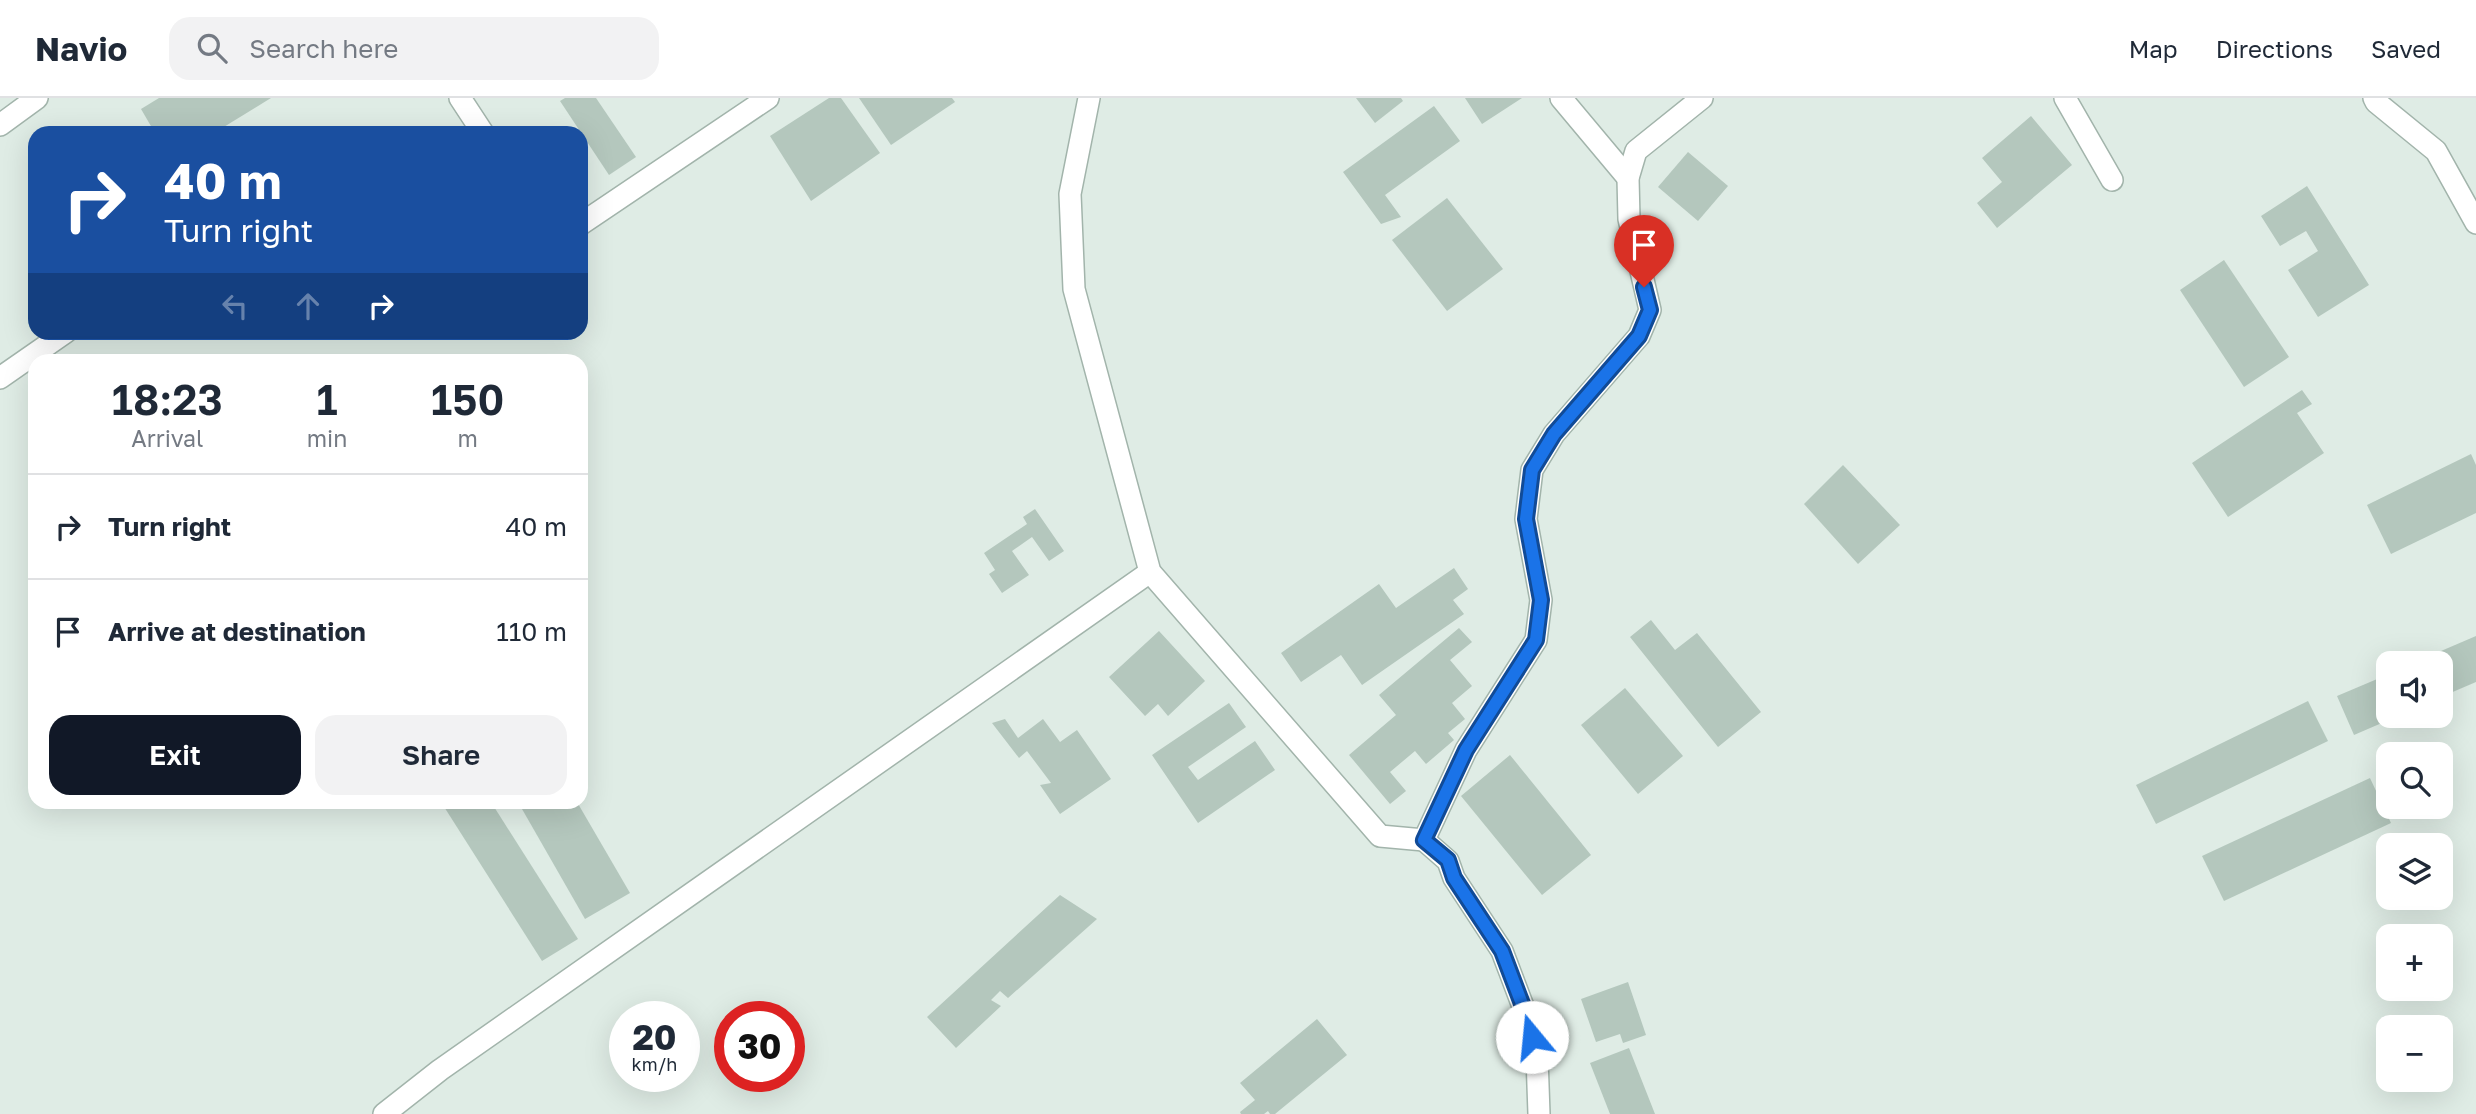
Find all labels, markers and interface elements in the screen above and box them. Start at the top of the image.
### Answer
search box [169,17,659,80]
text: Navio [35,29,127,68]
icon: search [193,29,231,67]
text: Search here [249,33,398,64]
text: Map [2129,34,2178,63]
text: Directions [2216,34,2333,63]
text: Saved [2371,34,2441,63]
text: 40 m [164,151,282,210]
icon: right [49,154,140,245]
text: Turn right [164,211,313,249]
pin [1614,215,1674,287]
icon: arrive [1625,226,1663,264]
icon: left [216,287,254,325]
icon: ahead [289,287,327,325]
icon: right [362,287,400,325]
text: 18:23 [112,374,223,424]
text: 1 [316,374,338,424]
text: 150 [431,374,504,424]
text: Arrival [131,424,203,452]
text: min [307,424,347,452]
text: m [457,424,478,452]
icon: right [49,508,87,546]
text: Turn right [108,511,231,542]
text: 40 m [506,511,567,542]
icon: arrive [49,613,87,651]
text: Arrive at destination [108,616,366,647]
text: 110 m [496,616,567,647]
map controls [2376,651,2453,1092]
button: sound [2376,651,2453,728]
button: Exit [49,715,301,795]
button: Share [315,715,567,795]
button: search [2376,742,2453,819]
button: layers [2376,833,2453,910]
button: + [2376,924,2453,1001]
position arrow [1495,1000,1569,1074]
speed limit sign: 30 [714,1001,805,1092]
button: − [2376,1015,2453,1092]
text: 20 [632,1016,677,1058]
text: km/h [632,1053,677,1075]

